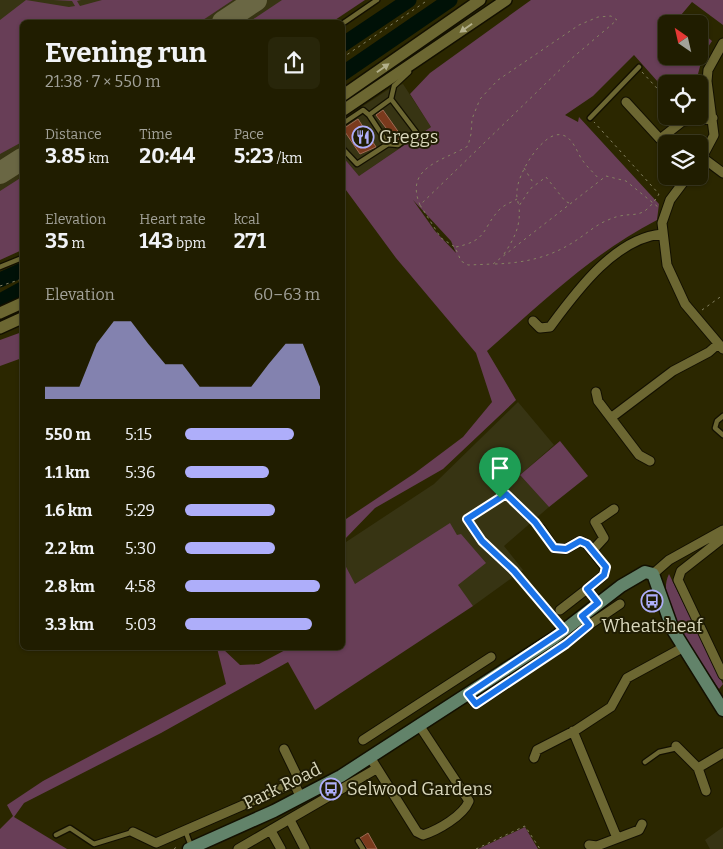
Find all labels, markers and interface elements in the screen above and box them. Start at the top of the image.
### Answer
north arrow [658,15,708,65]
map controls [658,15,708,185]
one-way arrow [459,23,473,33]
text: Evening run [45,36,206,69]
button: share [268,37,320,89]
one-way arrow [376,63,389,73]
text: 21:38 · 7 × 550 m [45,72,160,91]
button: locate [658,75,708,125]
restaurant icon: Greggs [351,125,375,149]
text: Distance [45,126,102,143]
text: Time [139,126,172,143]
text: Pace [234,126,264,143]
place label: Greggs [379,126,438,148]
button: layers [658,135,708,185]
text: 3.85 [45,143,85,169]
text: 20:44 [139,143,195,169]
text: 5:23 [234,143,274,169]
text: km [85,150,109,167]
text: /km [274,150,302,167]
text: Elevation [45,211,106,228]
text: Heart rate [139,211,206,228]
text: kcal [234,211,260,228]
text: 35 [45,228,69,254]
text: 143 [139,228,173,254]
text: 271 [234,228,266,254]
text: m [69,235,85,252]
text: bpm [173,235,206,252]
text: Elevation [45,285,115,304]
text: 60–63 m [254,285,320,304]
text: 550 m [45,425,91,444]
text: 5:15 [125,425,152,444]
pin [479,447,521,498]
icon: arrive [486,454,514,482]
text: 1.1 km [45,463,90,482]
text: 5:36 [125,463,155,482]
text: 1.6 km [45,501,92,520]
text: 5:29 [125,501,155,520]
text: 2.2 km [45,539,94,558]
text: 5:30 [125,539,156,558]
text: 2.8 km [45,577,95,596]
text: 4:58 [125,577,156,596]
bus stop icon: Wheatsheaf [640,589,664,613]
text: 3.3 km [45,615,94,634]
text: 5:03 [125,615,156,634]
place label: Wheatsheaf [601,615,704,637]
street label: Park Road [239,758,325,814]
bus stop icon: Selwood Gardens [319,777,343,801]
place label: Selwood Gardens [347,778,492,800]

